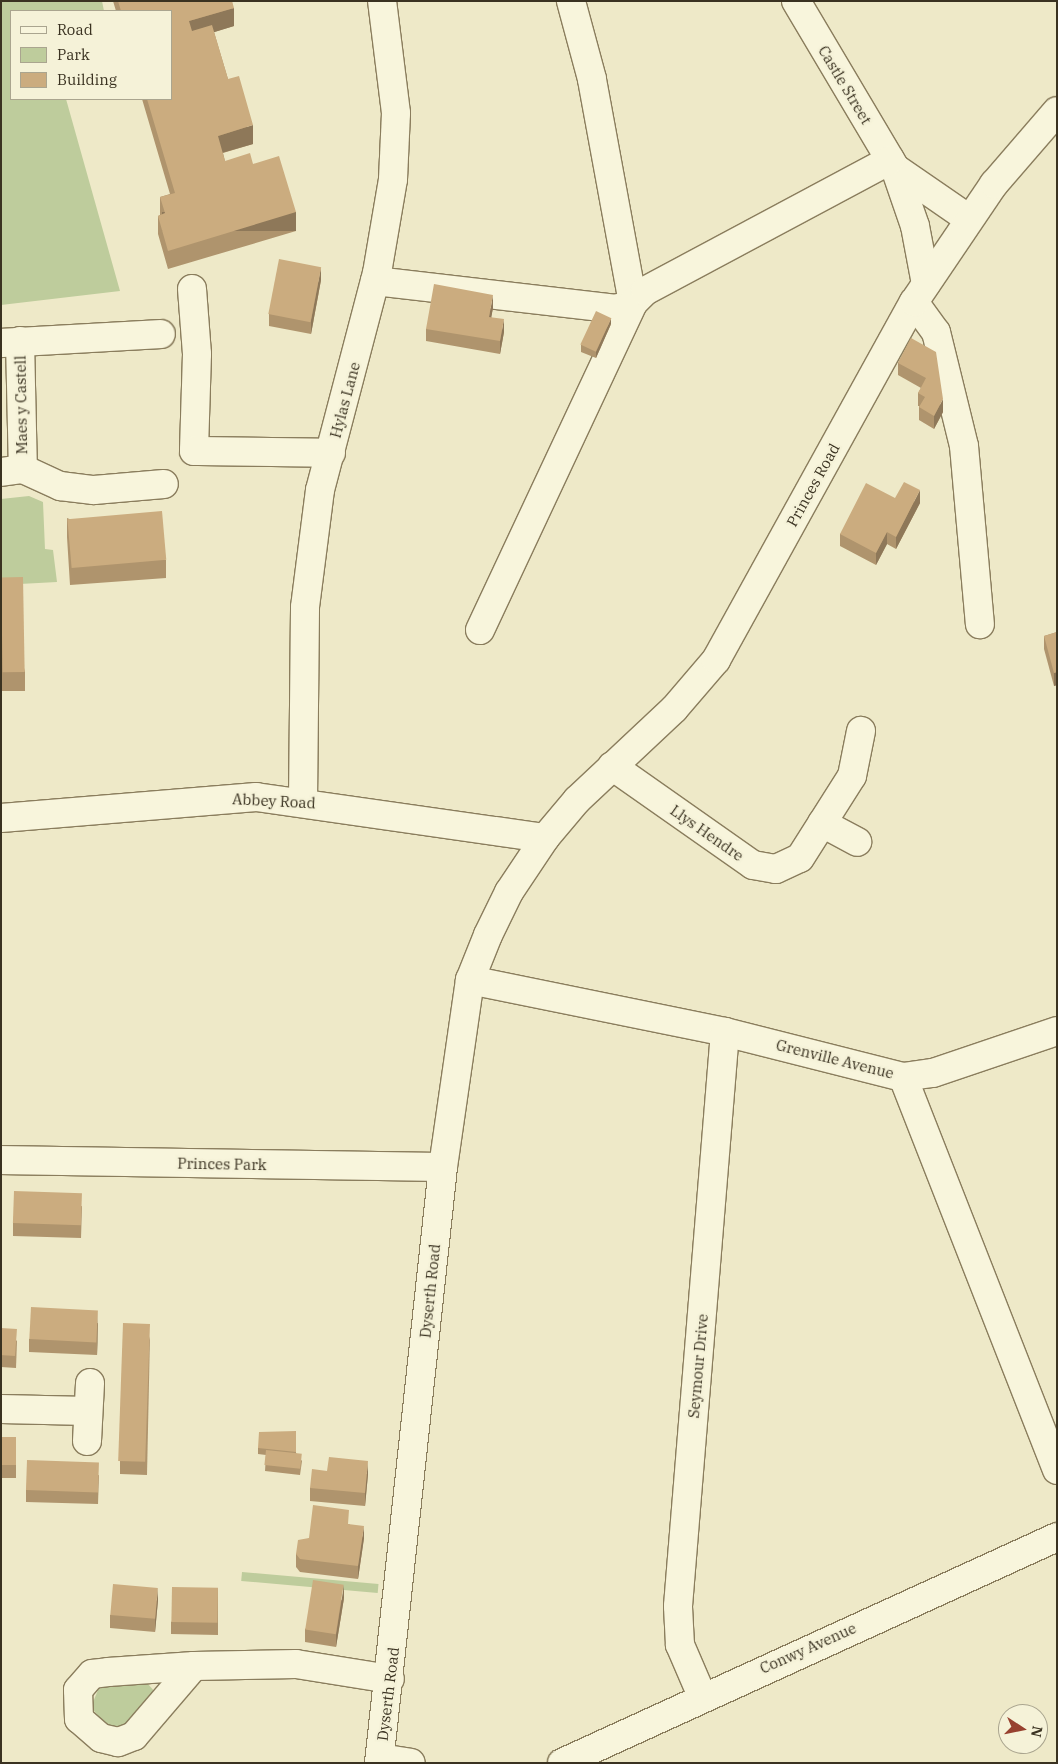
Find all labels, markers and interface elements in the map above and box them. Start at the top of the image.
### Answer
legend [10,10,172,100]
text: Road [57,20,93,39]
street label: Castle Street [815,42,875,128]
text: Park [57,45,90,64]
text: Building [57,70,117,89]
street label: Maes y Castell [11,355,31,455]
street label: Hylas Lane [326,360,364,440]
street label: Princes Road [783,440,843,530]
street label: Abbey Road [232,790,316,812]
street label: Llys Hendre [667,801,747,865]
street label: Grenville Avenue [774,1036,896,1082]
street label: Princes Park [177,1154,267,1174]
street label: Dyserth Road [416,1243,444,1339]
street label: Seymour Drive [684,1313,712,1419]
street label: Conwy Avenue [757,1619,859,1677]
street label: Dyserth Road [373,1646,403,1742]
north arrow [998,1704,1048,1754]
text: N [1027,1725,1047,1739]

